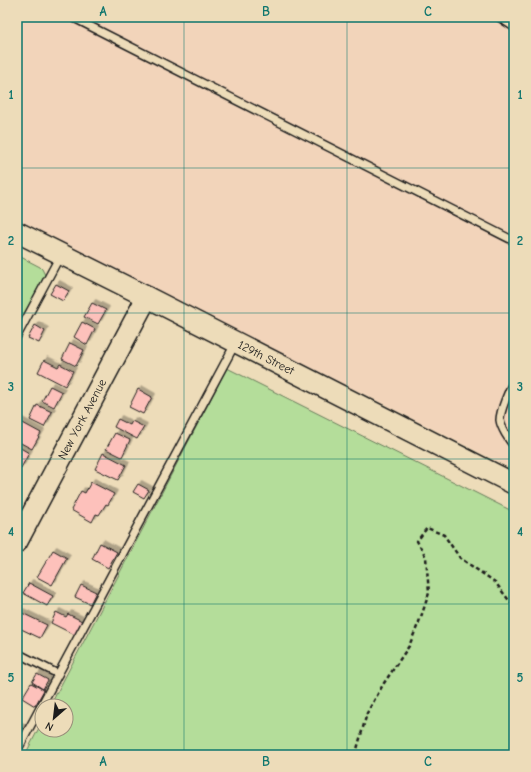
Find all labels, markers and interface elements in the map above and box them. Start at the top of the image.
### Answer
text: A [99,4,107,19]
text: B [262,4,270,19]
text: C [424,4,432,19]
text: 1 [8,87,14,102]
text: 1 [517,87,523,102]
text: 2 [8,233,14,248]
text: 2 [517,233,523,248]
street label: 129th Street [236,338,297,378]
street label: New York Avenue [55,377,109,462]
text: 3 [8,379,14,394]
text: 3 [517,379,523,394]
text: 4 [8,524,14,539]
text: 4 [517,524,523,539]
text: 5 [8,670,15,685]
text: 5 [517,670,524,685]
north arrow [34,698,74,738]
text: N [43,719,56,734]
text: A [99,754,107,769]
text: B [262,754,270,769]
text: C [424,754,432,769]

